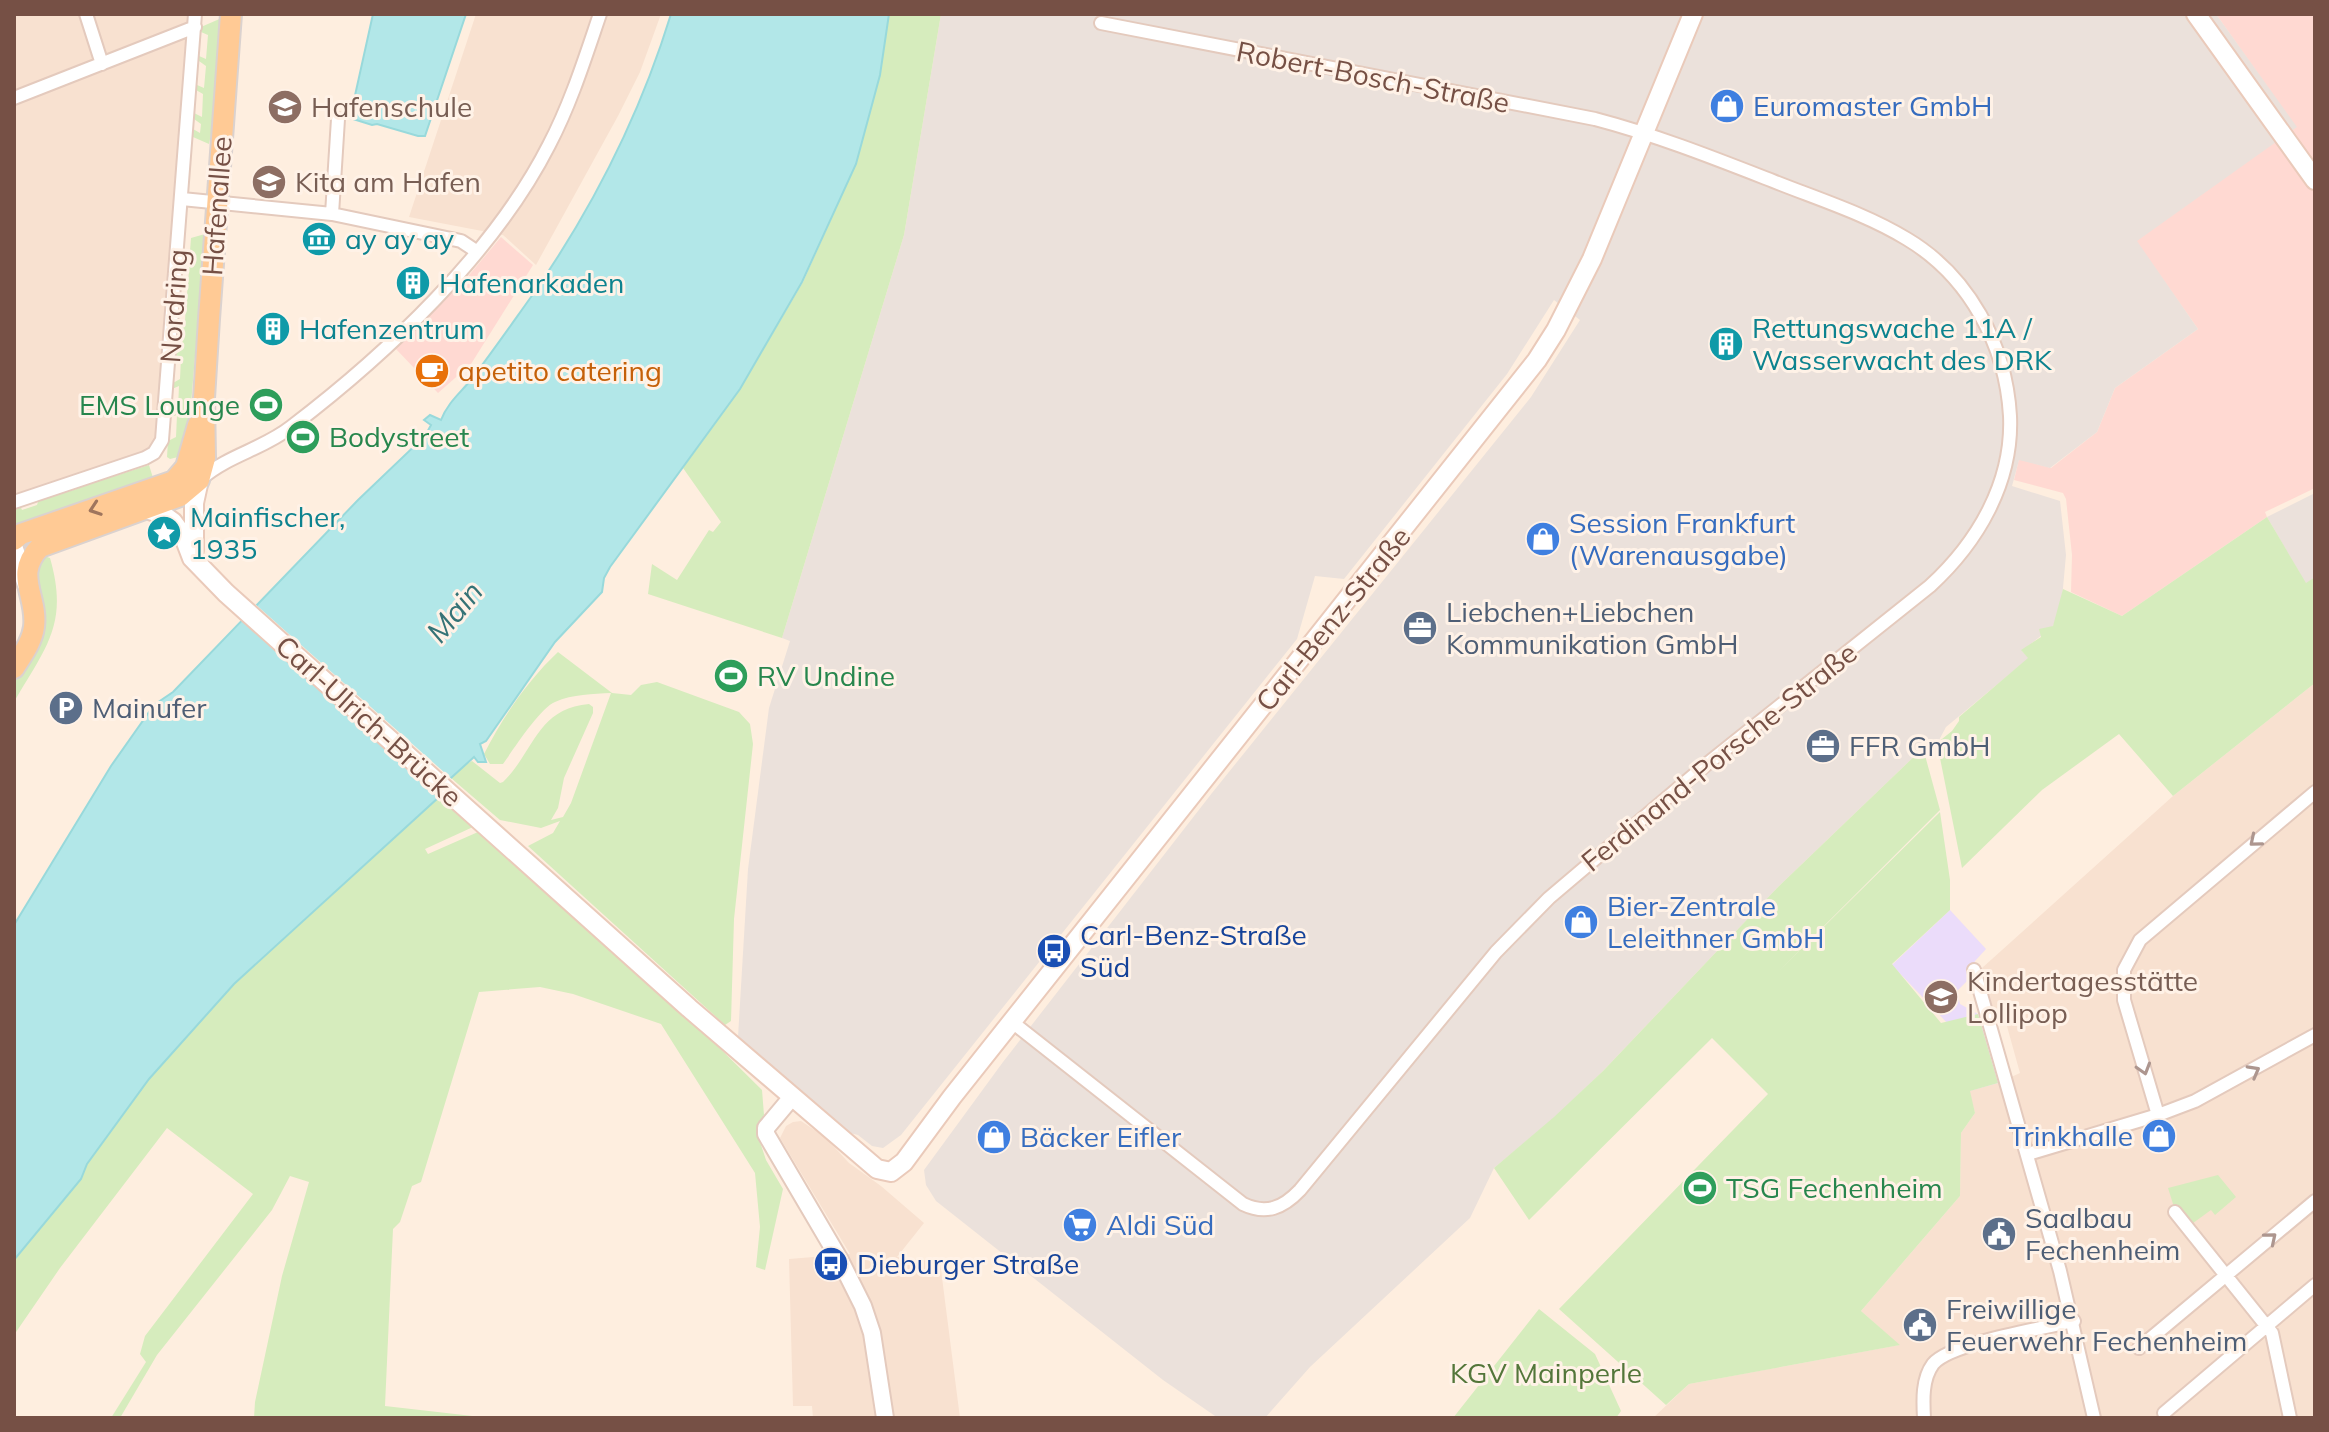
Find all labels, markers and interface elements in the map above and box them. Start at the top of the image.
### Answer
street label: Robert-Bosch-Straße [1234,33,1512,120]
shop icon: Euromaster GmbH [1708,87,1746,125]
school or university icon: Hafenschule [266,88,304,126]
place label: Euromaster GmbH [1753,88,1992,123]
place label: Hafenschule [311,89,472,124]
street label: Hafenallee [194,135,239,277]
school or university icon: Kita am Hafen [250,163,288,201]
place label: Kita am Hafen [295,164,481,199]
museum icon: ay ay ay [300,220,338,258]
place label: ay ay ay [345,221,454,256]
street label: Nordring [152,248,195,364]
building icon: Hafenarkaden [394,264,432,302]
place label: Hafenarkaden [439,265,624,300]
building icon: Hafenzentrum [254,310,292,348]
place label: Rettungswache 11A / Wasserwacht des DRK [1752,310,2053,377]
place label: Hafenzentrum [299,311,485,346]
building icon: Rettungswache 11A / Wasserwacht des DRK [1707,325,1745,363]
cafe icon: apetito catering [413,352,451,390]
place label: apetito catering [458,353,662,388]
sports icon: EMS Lounge [247,386,285,424]
place label: EMS Lounge [79,387,240,422]
sports icon: Bodystreet [284,418,322,456]
place label: Bodystreet [329,419,469,454]
place label: Mainfischer, 1935 [190,499,345,566]
one-way arrow [88,500,102,516]
place label: Session Frankfurt (Warenausgabe) [1569,505,1795,572]
place icon: Mainfischer, 1935 [145,514,183,552]
street label: Carl-Benz-Straße [1248,520,1418,718]
shop icon: Session Frankfurt (Warenausgabe) [1524,520,1562,558]
water label: Main [418,573,491,650]
place label: Liebchen+Liebchen Kommunikation GmbH [1446,594,1738,661]
office icon: Liebchen+Liebchen Kommunikation GmbH [1401,609,1439,647]
street label: Carl-Ulrich-Brücke [269,628,470,814]
street label: Ferdinand-Porsche-Straße [1574,635,1863,878]
sports icon: RV Undine [712,657,750,695]
place label: RV Undine [757,658,895,693]
parking icon: Mainufer [47,689,85,727]
place label: Mainufer [92,690,207,725]
office icon: FFR GmbH [1804,727,1842,765]
place label: FFR GmbH [1849,728,1990,763]
one-way arrow [2249,831,2264,846]
place label: Bier-Zentrale Leleithner GmbH [1607,888,1825,955]
shop icon: Bier-Zentrale Leleithner GmbH [1562,903,1600,941]
place label: Carl-Benz-Straße Süd [1080,917,1307,984]
bus stop icon: Carl-Benz-Straße Süd [1035,932,1073,970]
place label: Kindertagesstätte Lollipop [1967,963,2198,1030]
school or university icon: Kindertagesstätte Lollipop [1922,978,1960,1016]
one-way arrow [2135,1062,2151,1076]
one-way arrow [2245,1065,2259,1081]
shop icon: Trinkhalle [2140,1117,2178,1155]
shop icon: Bäcker Eifler [975,1118,1013,1156]
place label: Trinkhalle [2009,1118,2133,1153]
place label: Bäcker Eifler [1020,1119,1182,1154]
sports icon: TSG Fechenheim [1681,1169,1719,1207]
place label: TSG Fechenheim [1726,1170,1943,1205]
place label: Saalbau Fechenheim [2025,1200,2180,1267]
supermarket icon: Aldi Süd [1061,1206,1099,1244]
place label: Aldi Süd [1106,1207,1214,1242]
public building icon: Saalbau Fechenheim [1980,1215,2018,1253]
one-way arrow [2262,1233,2276,1248]
bus stop icon: Dieburger Straße [812,1245,850,1283]
place label: Dieburger Straße [857,1246,1079,1281]
place label: Freiwillige Feuerwehr Fechenheim [1946,1291,2247,1358]
public building icon: Freiwillige Feuerwehr Fechenheim [1901,1306,1939,1344]
park label: KGV Mainperle [1450,1355,1642,1390]

